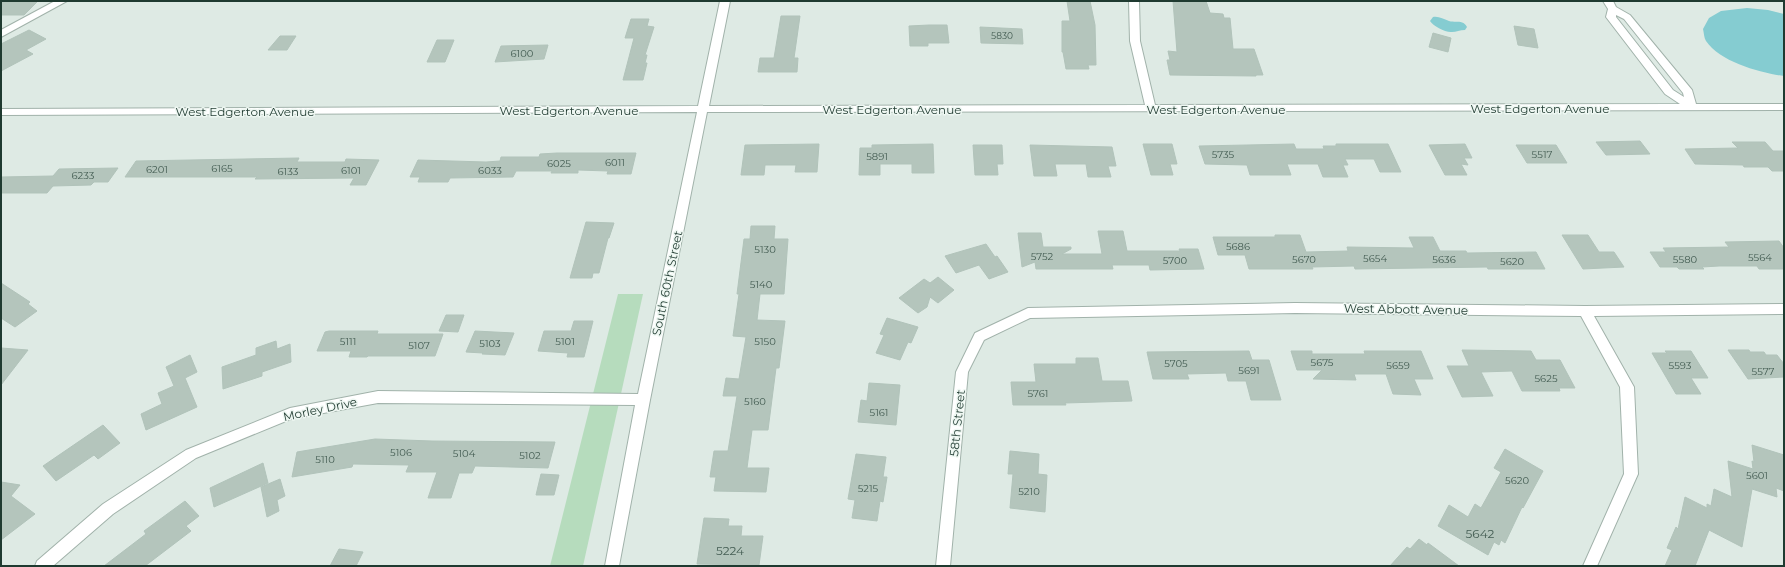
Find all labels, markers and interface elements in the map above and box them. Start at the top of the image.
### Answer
house number: 5830 [991,30,1013,41]
house number: 6100 [511,47,534,60]
street label: West Edgerton Avenue [1470,101,1610,116]
street label: West Edgerton Avenue [822,102,962,117]
street label: West Edgerton Avenue [1146,102,1286,117]
street label: West Edgerton Avenue [499,103,639,118]
street label: West Edgerton Avenue [175,104,315,119]
house number: 5735 [1212,148,1235,161]
house number: 5517 [1532,148,1552,161]
house number: 5891 [866,150,888,163]
house number: 6011 [605,156,625,169]
house number: 6025 [547,157,571,170]
house number: 6165 [211,162,233,175]
house number: 6201 [146,163,168,176]
house number: 6101 [341,164,361,177]
house number: 6033 [478,164,502,177]
house number: 6133 [278,165,299,178]
house number: 6233 [72,169,95,182]
street label: South 60th Street [649,229,685,337]
house number: 5686 [1226,240,1250,253]
house number: 5130 [754,243,776,256]
house number: 5752 [1031,250,1054,263]
house number: 5564 [1748,251,1772,264]
house number: 5654 [1363,252,1387,265]
house number: 5670 [1292,253,1316,266]
house number: 5636 [1432,253,1456,266]
house number: 5580 [1673,253,1698,266]
house number: 5700 [1163,254,1188,267]
house number: 5620 [1500,255,1524,268]
house number: 5140 [750,278,773,291]
street label: West Abbott Avenue [1344,300,1468,318]
house number: 5111 [340,335,356,348]
house number: 5101 [555,335,575,348]
house number: 5150 [754,335,776,348]
house number: 5103 [479,337,501,350]
house number: 5107 [408,339,430,352]
house number: 5675 [1310,356,1334,369]
house number: 5705 [1164,357,1188,370]
house number: 5659 [1386,359,1410,372]
house number: 5593 [1669,359,1692,372]
house number: 5691 [1238,364,1260,377]
house number: 5577 [1752,365,1775,378]
house number: 5625 [1534,372,1558,385]
house number: 5761 [1028,387,1048,400]
street label: 58th Street [946,389,968,457]
street label: Morley Drive [282,394,358,424]
house number: 5160 [744,395,766,408]
house number: 5161 [870,406,888,419]
house number: 5106 [390,446,412,459]
house number: 5104 [453,447,476,460]
house number: 5102 [519,449,541,462]
house number: 5110 [315,453,335,466]
house number: 5601 [1746,469,1768,482]
house number: 5620 [1505,474,1529,487]
house number: 5215 [858,482,879,495]
house number: 5210 [1018,485,1040,498]
house number: 5642 [1466,526,1495,541]
house number: 5224 [716,543,744,558]

